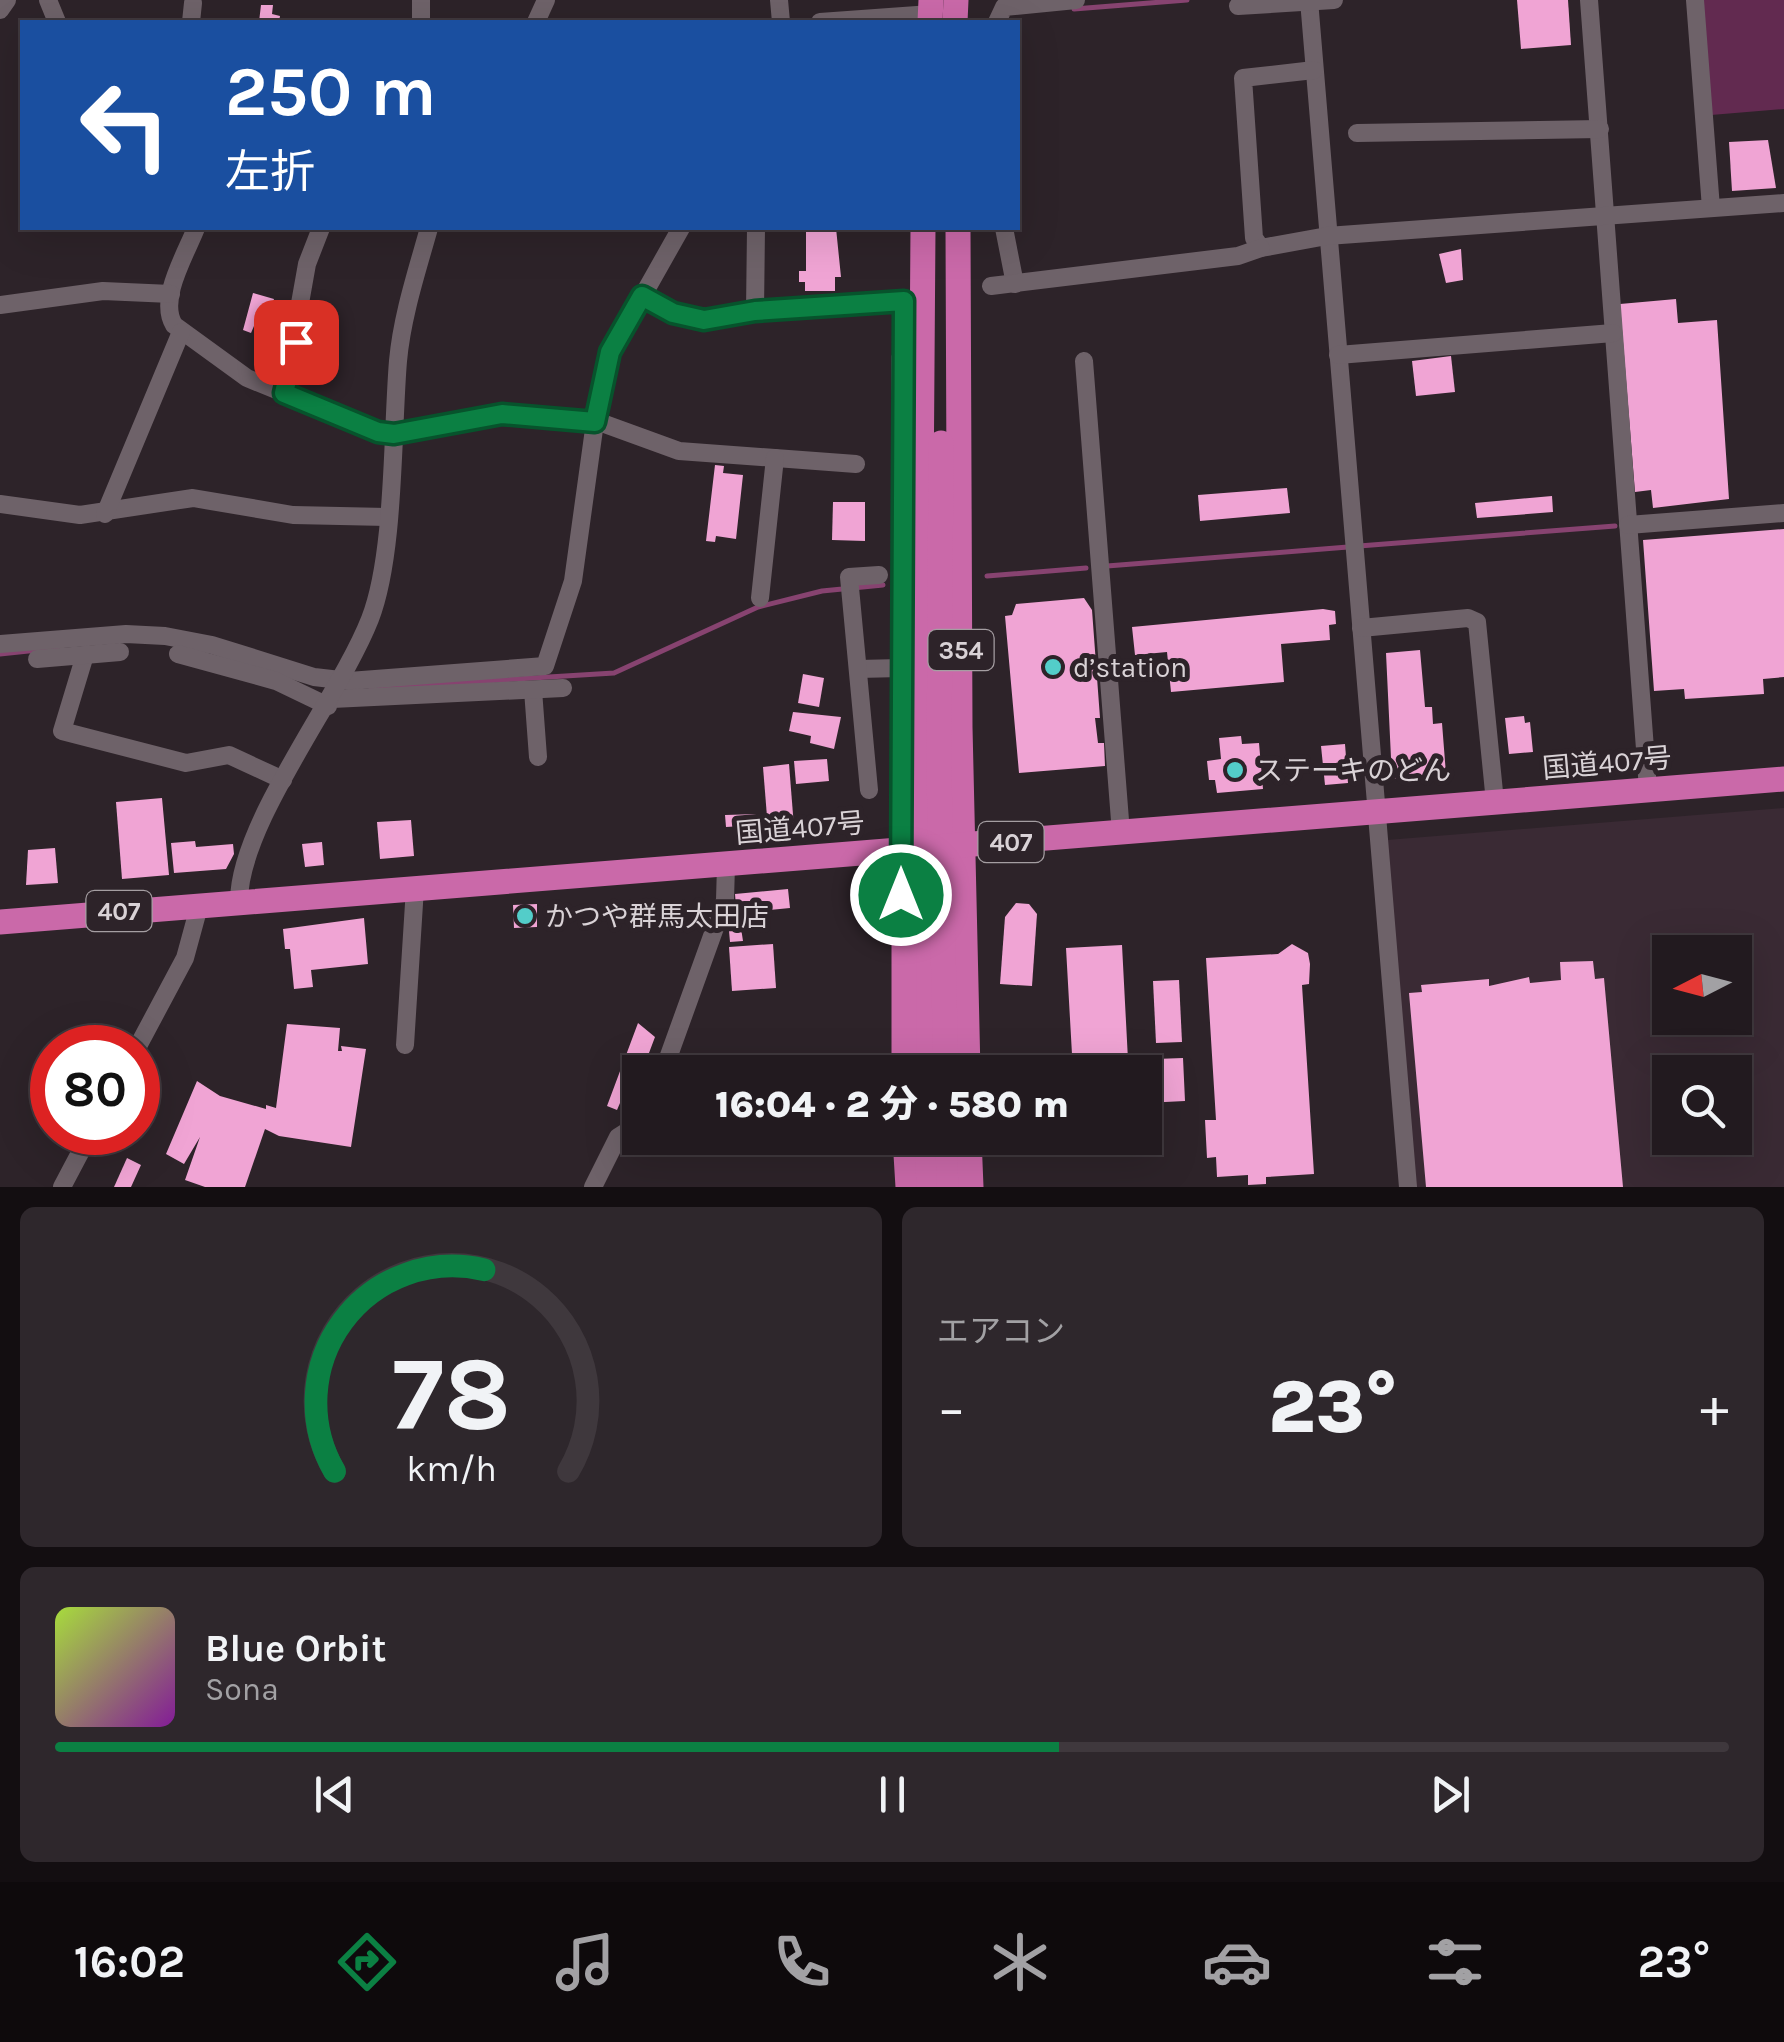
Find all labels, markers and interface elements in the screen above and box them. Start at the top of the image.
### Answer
text: 250 m [225,51,437,133]
icon: left [60,60,190,190]
text: 左折 [225,146,315,198]
pin [254,300,339,385]
icon: arrive [269,315,324,370]
road number: 354 [928,630,994,670]
place label: d’station [1073,651,1187,684]
marker: d’station [1042,656,1064,678]
street label: 国道407号 [1541,741,1673,785]
place label: ステーキのどん [1255,754,1451,787]
marker: ステーキのどん [1224,759,1246,781]
street label: 国道407号 [734,806,866,850]
road number: 407 [978,822,1044,862]
position arrow [849,843,953,947]
road number: 407 [86,891,152,931]
place label: かつや群馬太田店 [545,900,769,933]
marker: かつや群馬太田店 [514,905,536,927]
north arrow [1652,935,1752,1035]
map controls [1652,935,1752,1155]
speed limit sign: 80 [30,1025,160,1155]
button: search [1652,1055,1752,1155]
text: 16:04 · 2 分 · 580 m [715,1082,1069,1127]
text: エアコン [937,1313,1065,1350]
text: 78 [392,1334,510,1455]
text: 23° [1268,1363,1398,1451]
text: − [937,1376,966,1440]
text: + [1700,1376,1729,1440]
text: km/h [406,1448,496,1490]
text: Blue Orbit [205,1626,386,1671]
text: Sona [205,1671,279,1708]
icon: previous [307,1767,362,1822]
icon: pause [865,1767,920,1822]
icon: next [1423,1767,1478,1822]
icon: directions [332,1927,402,1997]
icon: music [550,1927,620,1997]
icon: phone [767,1927,837,1997]
icon: climate [985,1927,1055,1997]
icon: car [1202,1927,1272,1997]
icon: filters [1420,1927,1490,1997]
text: 16:02 [74,1936,185,1988]
text: 23° [1637,1936,1710,1988]

